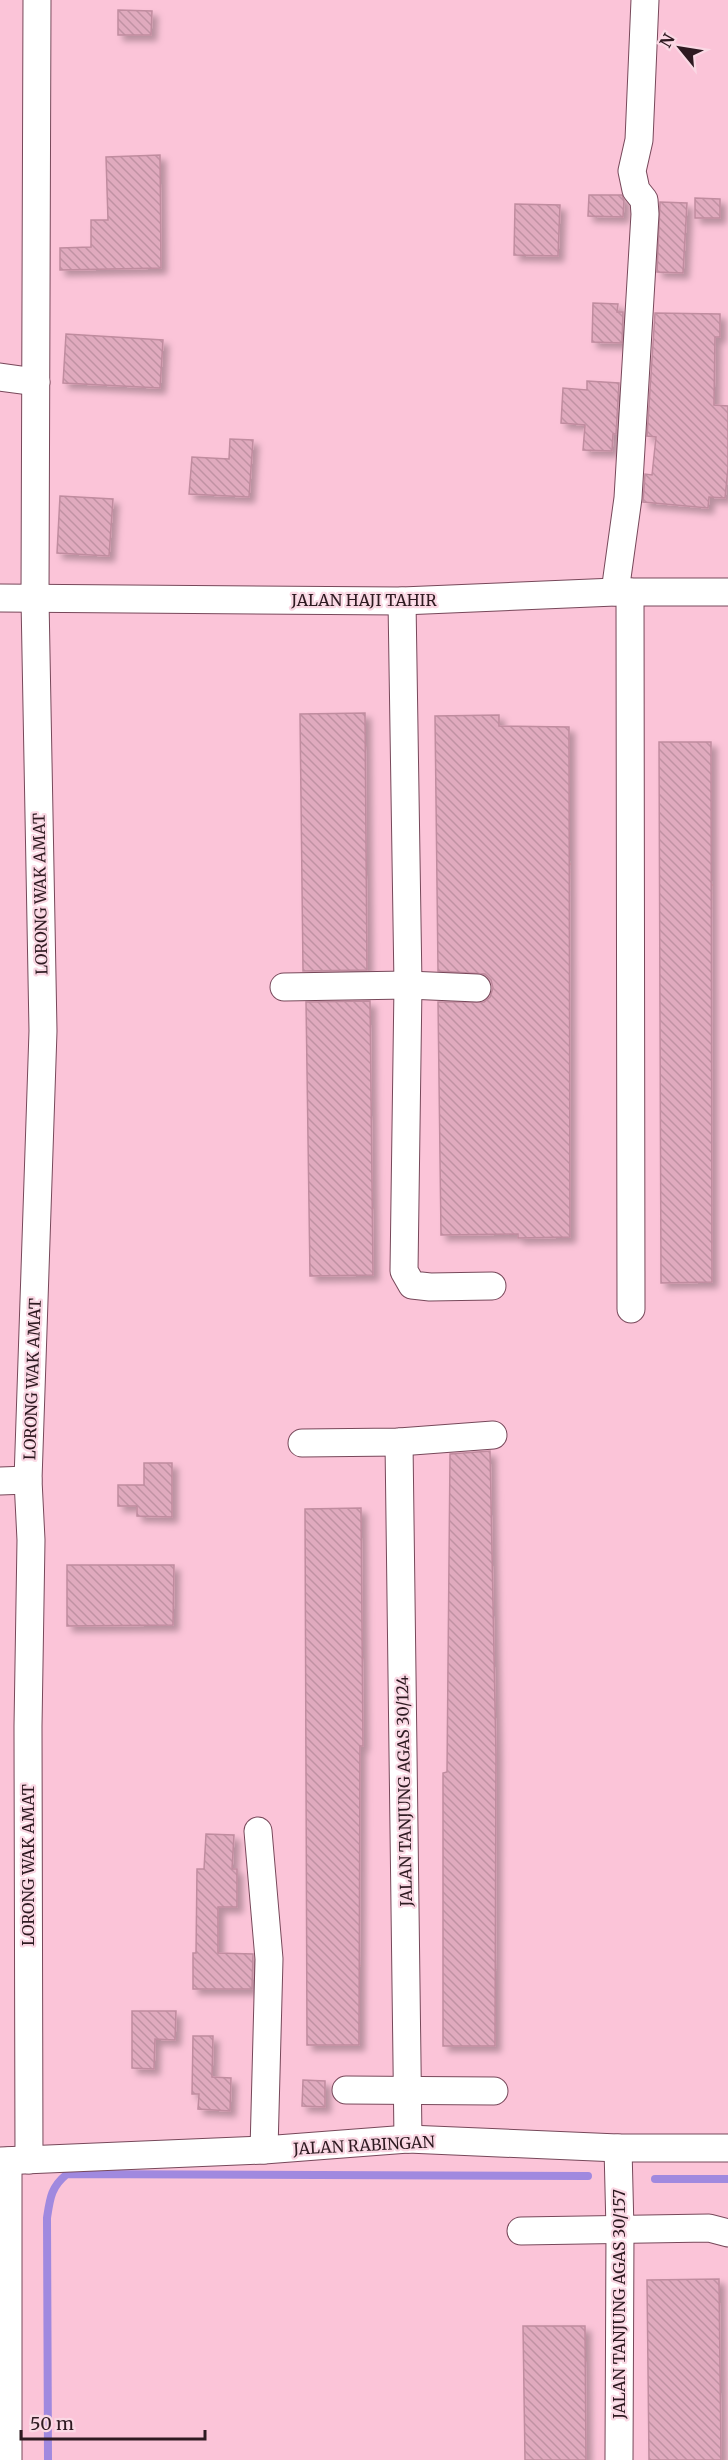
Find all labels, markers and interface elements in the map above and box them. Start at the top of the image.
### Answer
north arrow [650,18,710,78]
text: N [655,30,679,51]
street label: JALAN HAJI TAHIR [290,590,438,610]
street label: LORONG WAK AMAT [29,813,51,975]
street label: LORONG WAK AMAT [19,1298,45,1460]
street label: JALAN TANJUNG AGAS 30/124 [392,1675,416,1908]
street label: LORONG WAK AMAT [18,1784,38,1946]
street label: JALAN RABINGAN [292,2131,436,2159]
street label: JALAN TANJUNG AGAS 30/157 [609,2189,629,2420]
scale bar [21,2403,206,2441]
text: 50 m [30,2412,74,2435]

